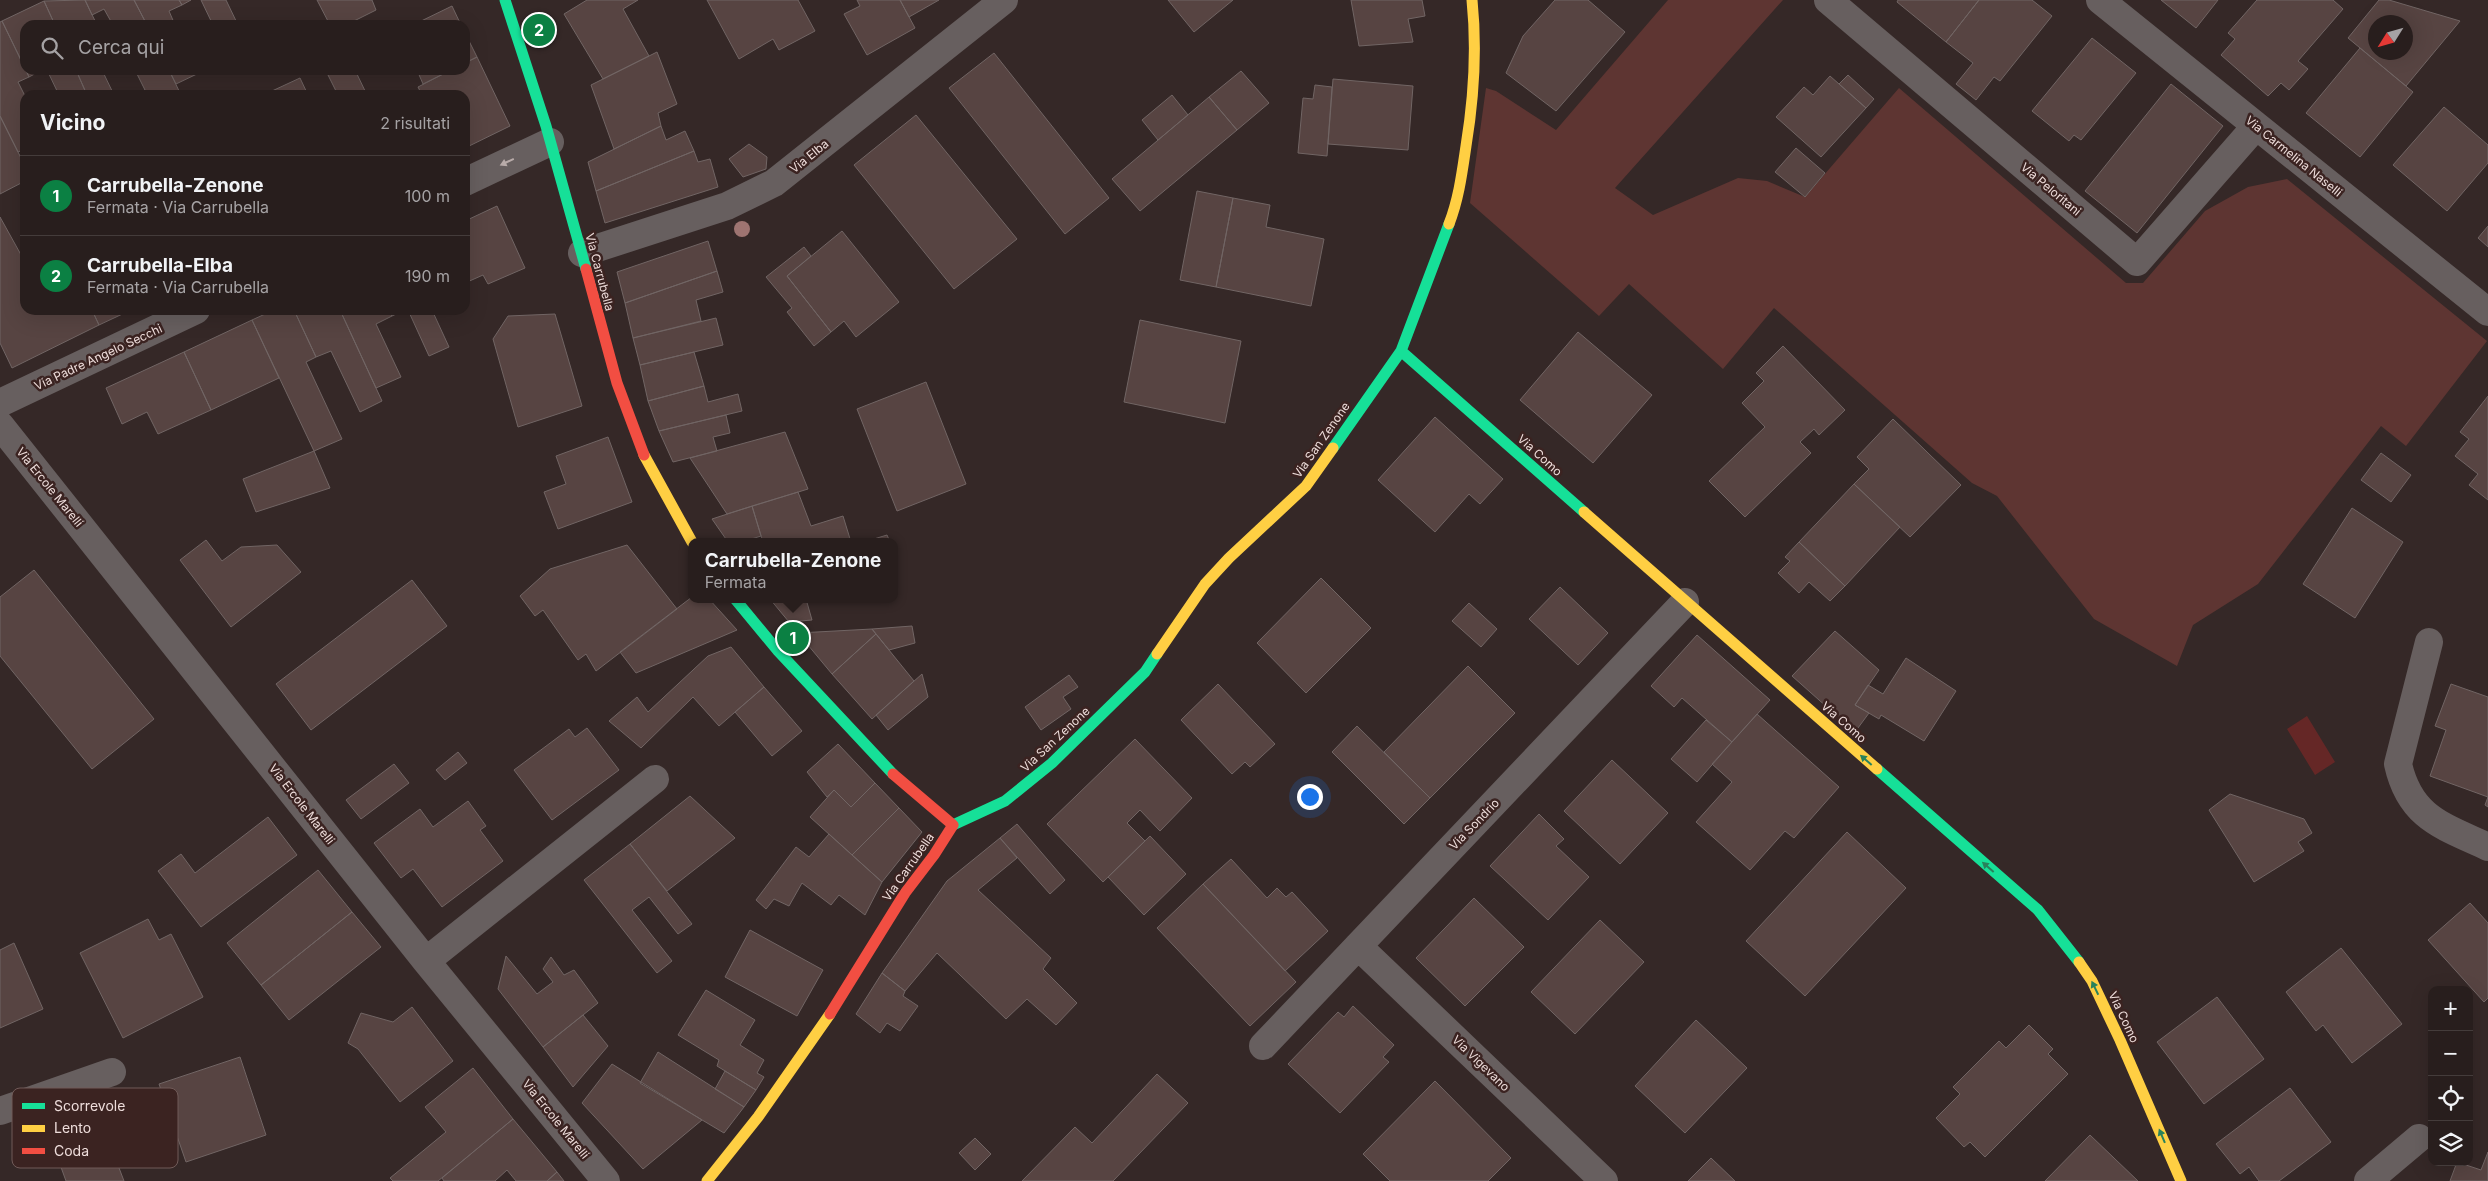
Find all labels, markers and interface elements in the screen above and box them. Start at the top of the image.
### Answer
pin: 2 [523,11,555,49]
north arrow [2368,15,2413,60]
search box [20,20,470,75]
icon: search [38,34,66,62]
text: Cerca qui [78,36,164,59]
text: Vicino [40,110,105,135]
street label: Via Carmelina Naselli [2243,112,2345,200]
text: 2 risultati [380,113,450,133]
street label: Via Elba [787,136,831,176]
one-way arrow [500,158,515,166]
street label: Via Peloritani [2018,159,2084,219]
text: Carrubella-Zenone [87,174,264,197]
text: 1 [53,186,59,206]
text: 100 m [405,186,450,206]
text: Fermata · Via Carrubella [87,197,269,217]
street label: Via Carrubella [582,231,618,313]
text: Carrubella-Elba [87,254,233,277]
text: 2 [51,266,61,286]
text: 190 m [405,266,450,286]
text: Fermata · Via Carrubella [87,277,269,297]
street label: Via Padre Angelo Secchi [32,321,164,393]
street label: Via San Zenone [1289,399,1353,481]
street label: Via Como [1515,431,1565,479]
street label: Via Ercole Marelli [13,444,87,530]
popup [688,538,898,603]
text: Carrubella-Zenone [705,549,881,572]
text: Fermata [705,572,766,592]
pin: 1 [777,619,809,657]
street label: Via Como [1818,698,1870,746]
street label: Via San Zenone [1017,703,1093,775]
one-way arrow [1860,755,1872,766]
street label: Via Ercole Marelli [266,761,338,847]
your location [1297,784,1323,810]
street label: Via Sondrio [1446,795,1502,853]
street label: Via Carrubella [879,830,937,904]
one-way arrow [1983,861,1995,873]
one-way arrow [2091,981,2099,995]
map controls [2428,986,2473,1166]
button: + [2428,986,2473,1031]
street label: Via Como [2106,989,2142,1045]
button: − [2428,1031,2473,1076]
street label: Via Vigevano [1449,1032,1513,1094]
street label: Via Ercole Marelli [519,1076,593,1162]
button: locate [2428,1076,2473,1121]
legend [12,1088,178,1168]
text: Scorrevole [54,1097,125,1114]
text: Lento [54,1119,91,1136]
button: layers [2428,1121,2473,1166]
one-way arrow [2157,1129,2165,1143]
text: Coda [54,1142,89,1159]

